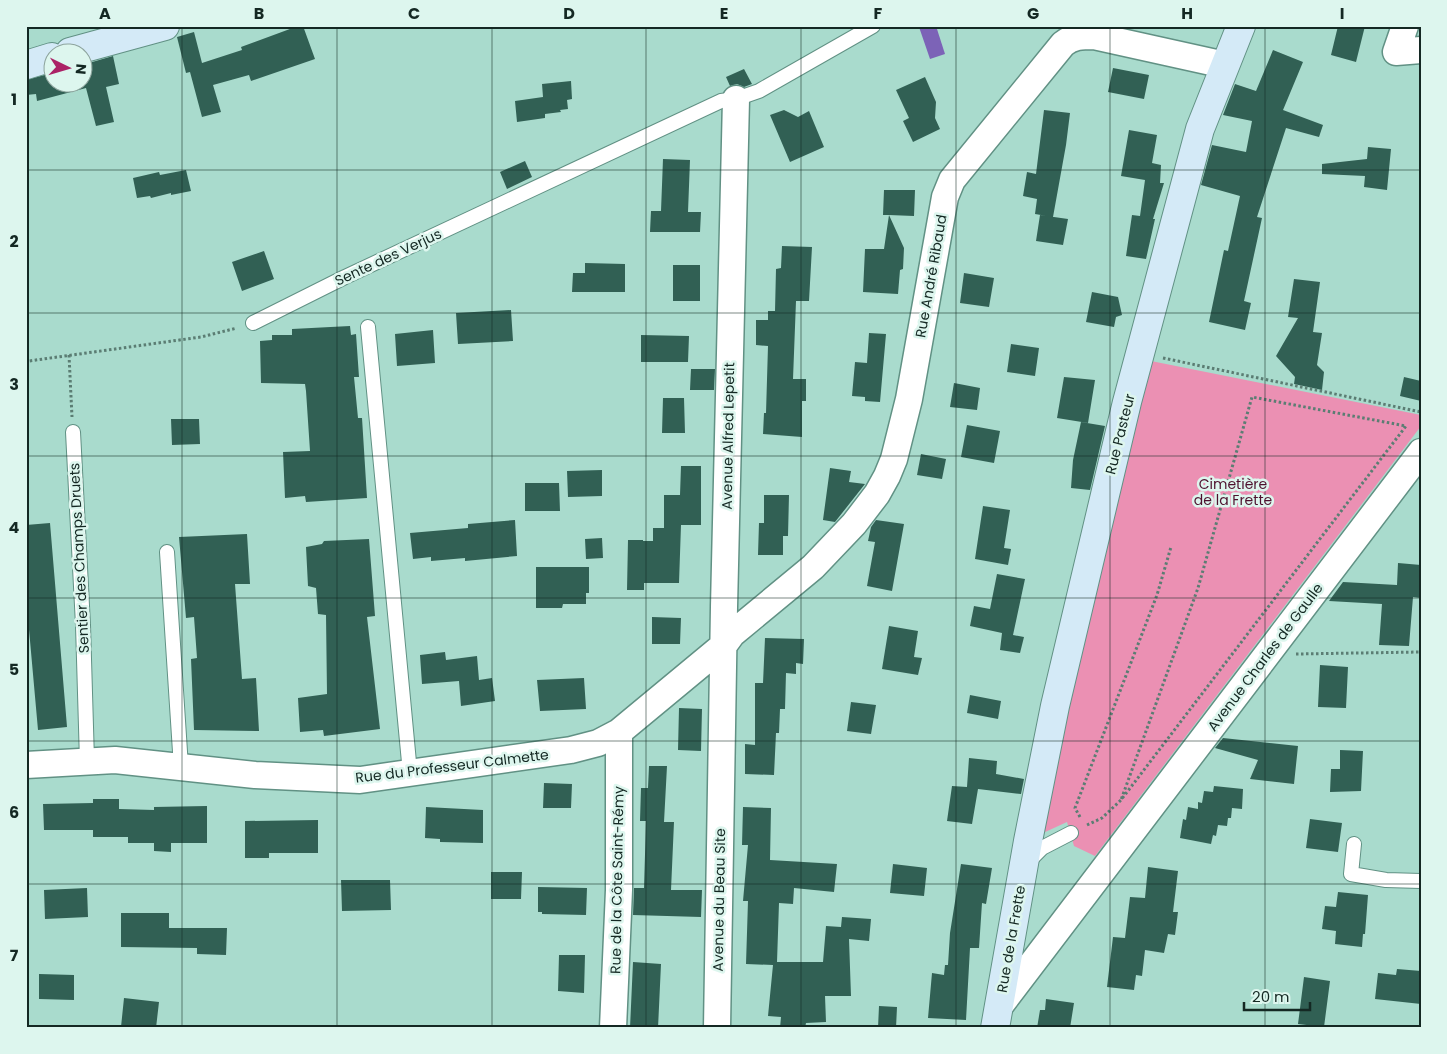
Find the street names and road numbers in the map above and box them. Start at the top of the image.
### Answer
street label: Rue André Ribaud [910,213,952,339]
street label: Sente des Verjus [331,223,445,291]
street label: Avenue Alfred Lepetit [717,362,739,510]
street label: Rue Pasteur [1100,391,1140,477]
street label: Sentier des Champs Druets [64,462,94,654]
street label: Avenue Charles de Gaulle [1203,579,1328,735]
street label: Rue du Professeur Calmette [354,744,550,788]
street label: Rue de la Côte Saint-Rémy [605,786,629,974]
street label: Avenue du Beau Site [708,828,730,972]
street label: Rue de la Frette [992,884,1030,994]

